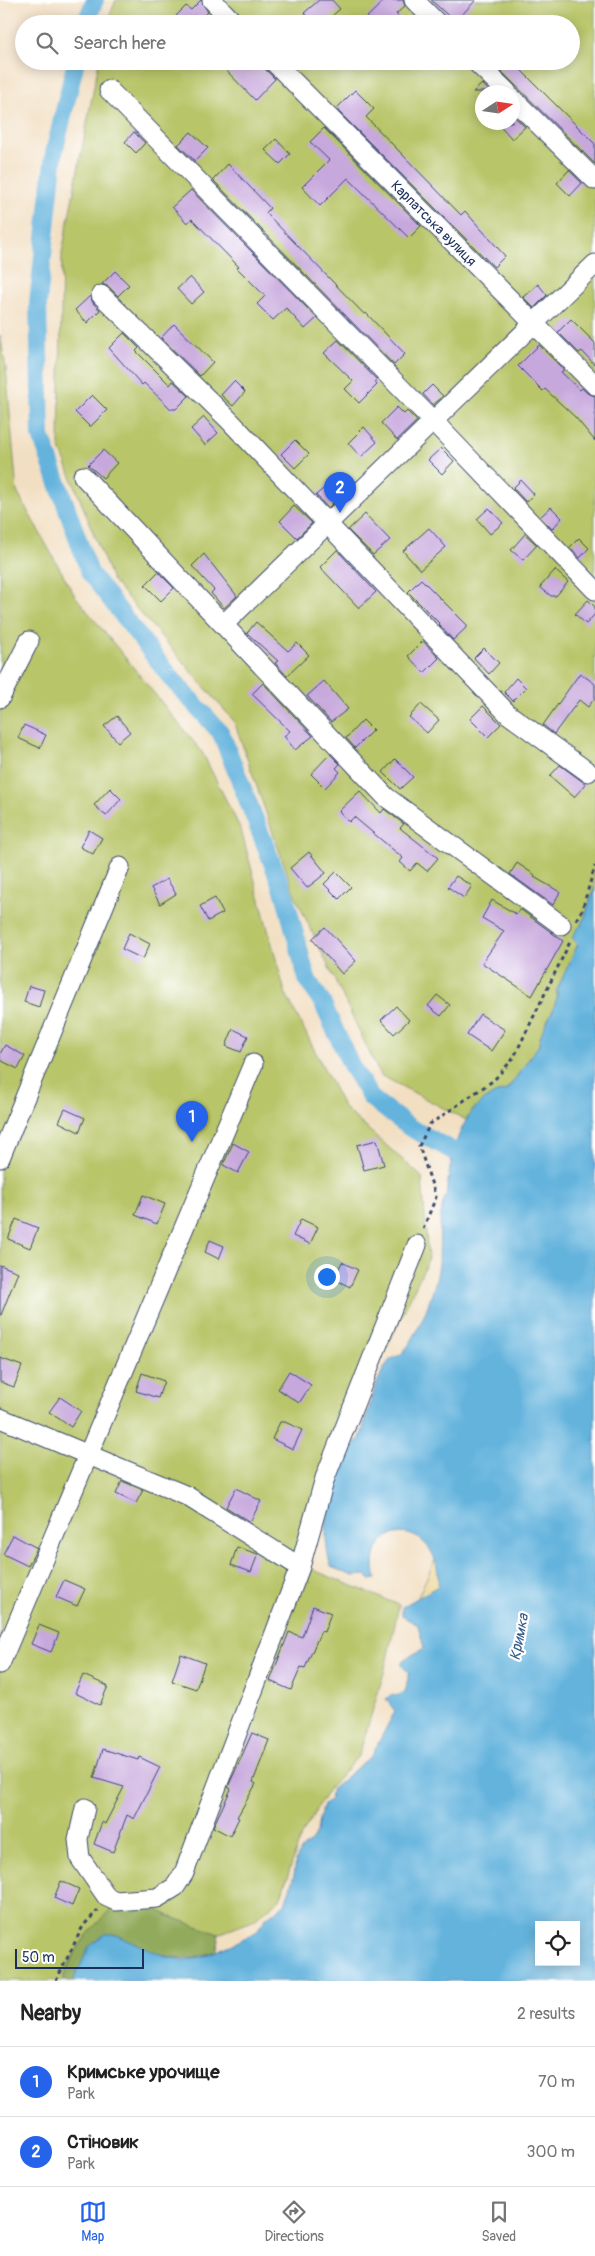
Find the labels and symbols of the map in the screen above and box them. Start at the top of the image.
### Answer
north arrow [475,85,520,130]
street label: Карпатська вулиця [387,177,480,270]
pin: 2 [324,472,356,513]
pin: 1 [176,1101,208,1142]
your location [314,1264,340,1290]
water label: Кримка [506,1611,533,1662]
scale bar [15,1946,144,1969]

